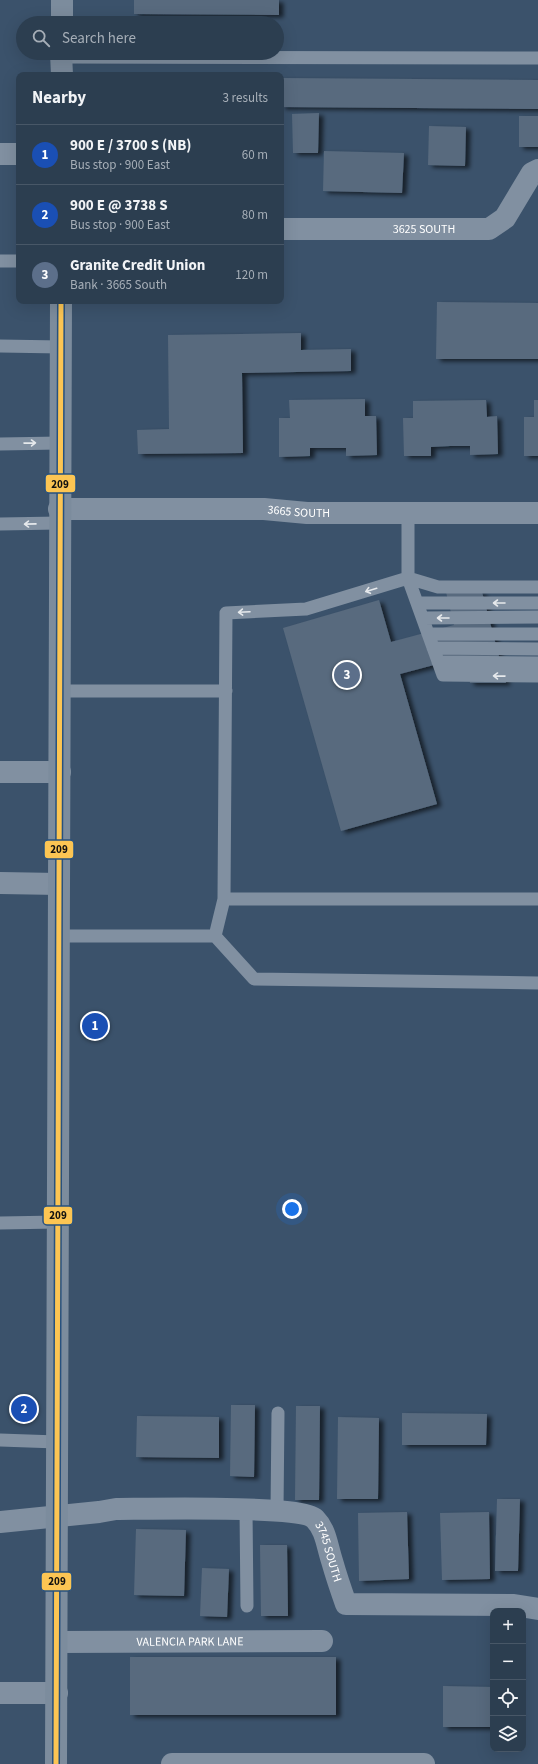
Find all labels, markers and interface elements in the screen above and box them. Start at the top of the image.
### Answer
search box [16,16,284,60]
icon: search [30,27,52,49]
text: Search here [62,28,136,49]
text: Nearby [32,86,86,110]
text: 3 results [223,89,268,107]
text: 900 E / 3700 S (NB) [70,135,191,156]
text: 1 [42,146,48,164]
text: 60 m [242,146,268,164]
text: Bus stop · 900 East [70,156,170,174]
text: 900 E @ 3738 S [70,195,168,216]
text: 2 [42,206,48,224]
text: 80 m [242,206,268,224]
text: Bus stop · 900 East [70,216,170,234]
street label: 3625 SOUTH [393,221,455,238]
text: Granite Credit Union [70,255,205,276]
text: 3 [42,266,48,284]
text: 120 m [235,266,268,284]
text: Bank · 3665 South [70,276,167,294]
one-way arrow [23,439,36,447]
line badge: 209 [45,474,76,493]
text: 209 [51,477,69,492]
street label: 3665 SOUTH [267,501,330,522]
one-way arrow [24,520,37,528]
one-way arrow [365,587,378,594]
one-way arrow [493,599,506,607]
one-way arrow [238,609,251,616]
one-way arrow [437,614,450,622]
pin: 3 [334,660,360,690]
one-way arrow [493,672,506,680]
line badge: 209 [44,840,74,859]
text: 209 [50,842,68,857]
pin: 1 [82,1011,108,1041]
your location [282,1199,302,1219]
line badge: 209 [43,1206,73,1225]
text: 209 [49,1208,67,1223]
pin: 2 [11,1394,37,1424]
street label: 3745 SOUTH [311,1518,346,1584]
line badge: 209 [41,1572,72,1591]
text: 209 [48,1574,66,1589]
map controls [490,1608,526,1752]
button: + [490,1608,526,1644]
street label: VALENCIA PARK LANE [137,1633,243,1650]
button: − [490,1644,526,1680]
button: locate [490,1680,526,1716]
button: layers [490,1716,526,1752]

